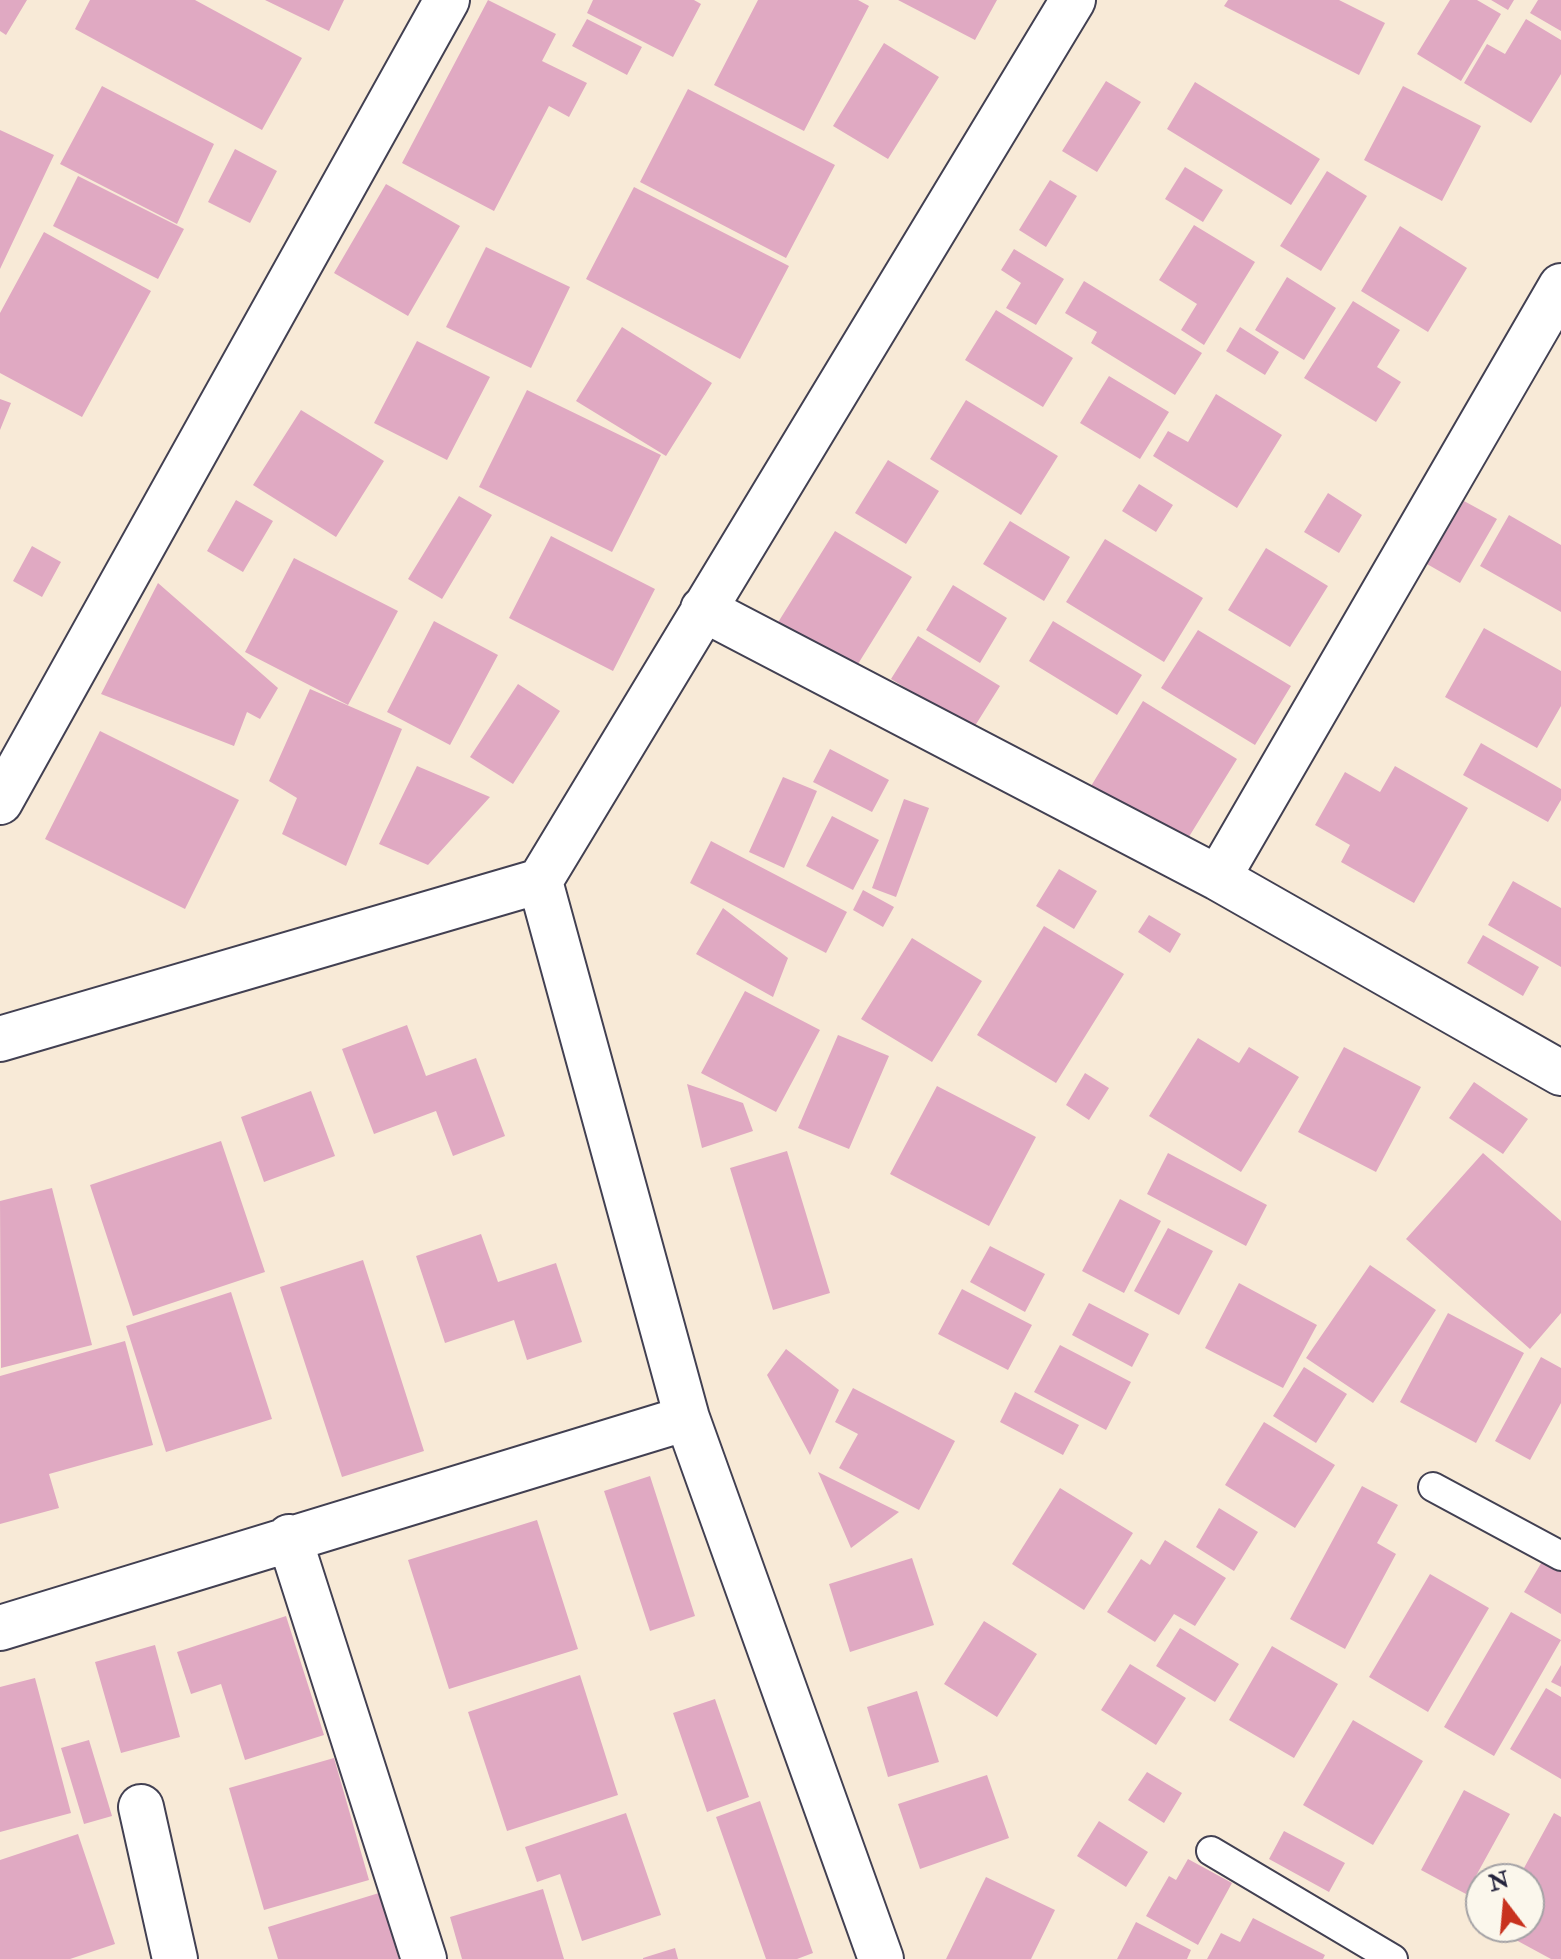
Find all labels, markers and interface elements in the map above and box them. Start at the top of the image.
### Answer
north arrow [1465,1863,1545,1943]
text: N [1486,1866,1512,1898]

